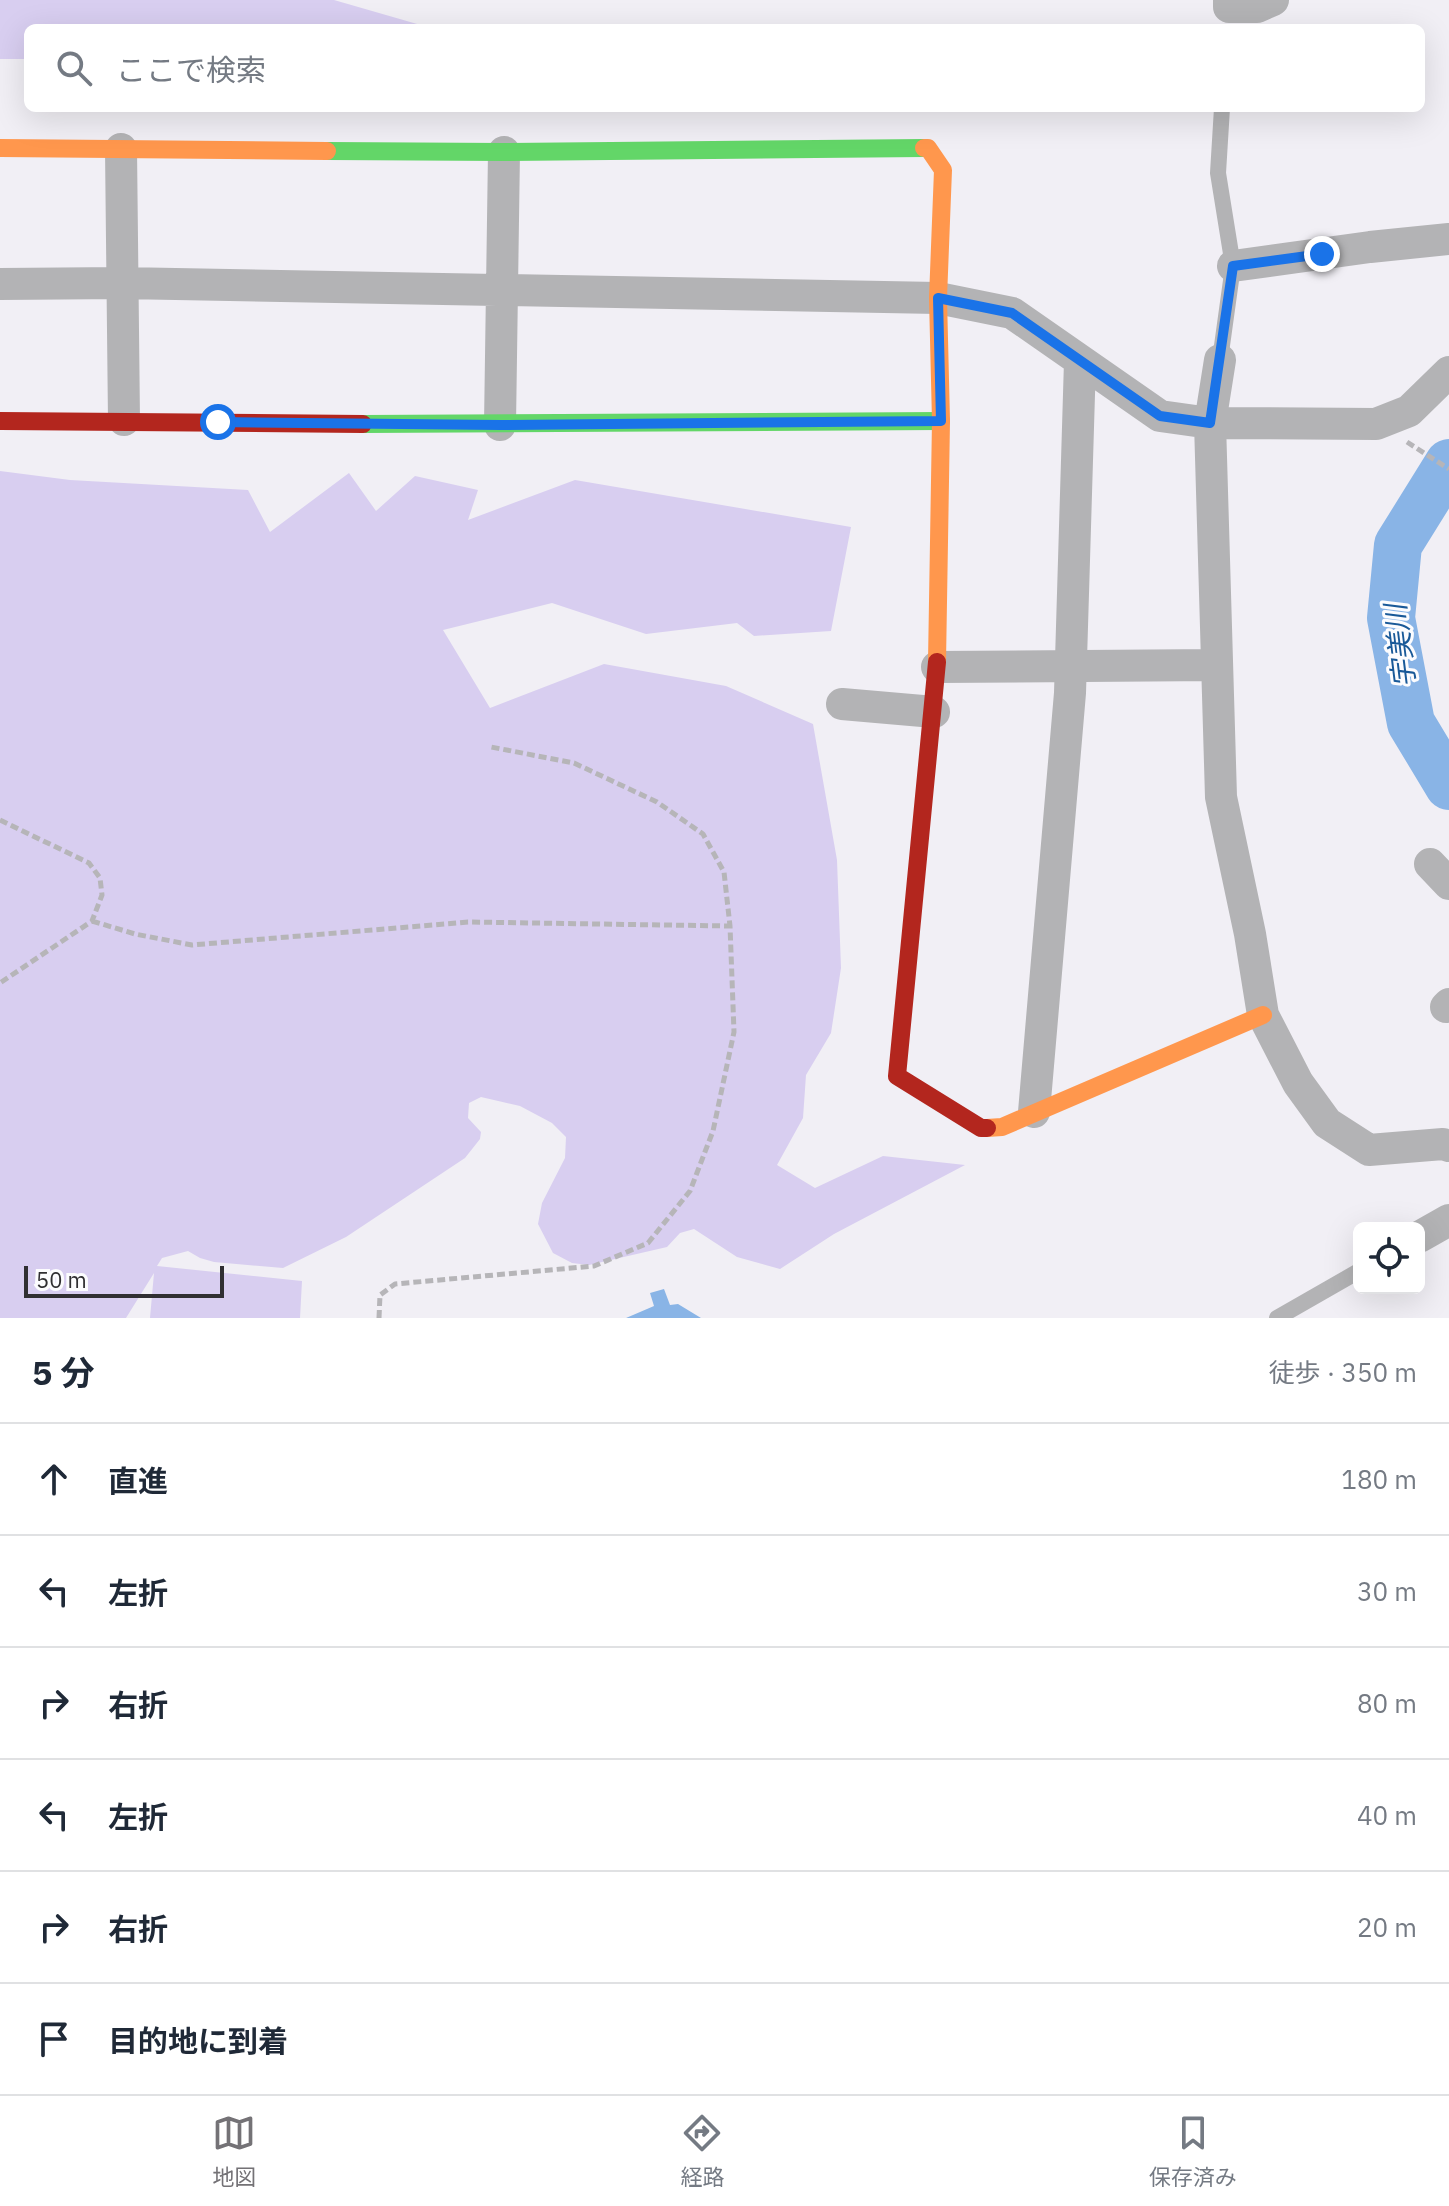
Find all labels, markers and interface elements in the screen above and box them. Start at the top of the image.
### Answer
search box [24,24,1425,112]
icon: search [52,46,96,90]
text: ここで検索 [116,50,266,89]
route end [1304,236,1340,272]
route start [200,404,236,440]
water label: 宇美川 [1376,599,1423,690]
map controls [1353,1222,1425,1294]
button: locate [1353,1222,1425,1294]
scale bar [24,1262,224,1298]
text: 50 m [36,1265,87,1294]
text: 5 分 [32,1350,94,1394]
text: 徒歩 · 350 m [1269,1355,1417,1389]
icon: ahead [32,1457,76,1501]
text: 直進 [108,1461,168,1500]
text: 180 m [1341,1462,1417,1496]
icon: left [32,1569,76,1613]
text: 左折 [108,1573,168,1612]
text: 30 m [1357,1574,1417,1608]
icon: right [32,1681,76,1725]
text: 右折 [108,1685,168,1724]
text: 80 m [1357,1686,1417,1720]
icon: left [32,1793,76,1837]
text: 左折 [108,1797,168,1836]
text: 40 m [1357,1798,1417,1832]
icon: right [32,1905,76,1949]
text: 右折 [108,1909,168,1948]
text: 20 m [1357,1910,1417,1944]
icon: arrive [32,2017,76,2061]
text: 目的地に到着 [108,2021,288,2060]
tab: 地図 [212,2111,256,2191]
tab: 経路 [680,2111,725,2191]
tab: 保存済み [1149,2111,1237,2191]

